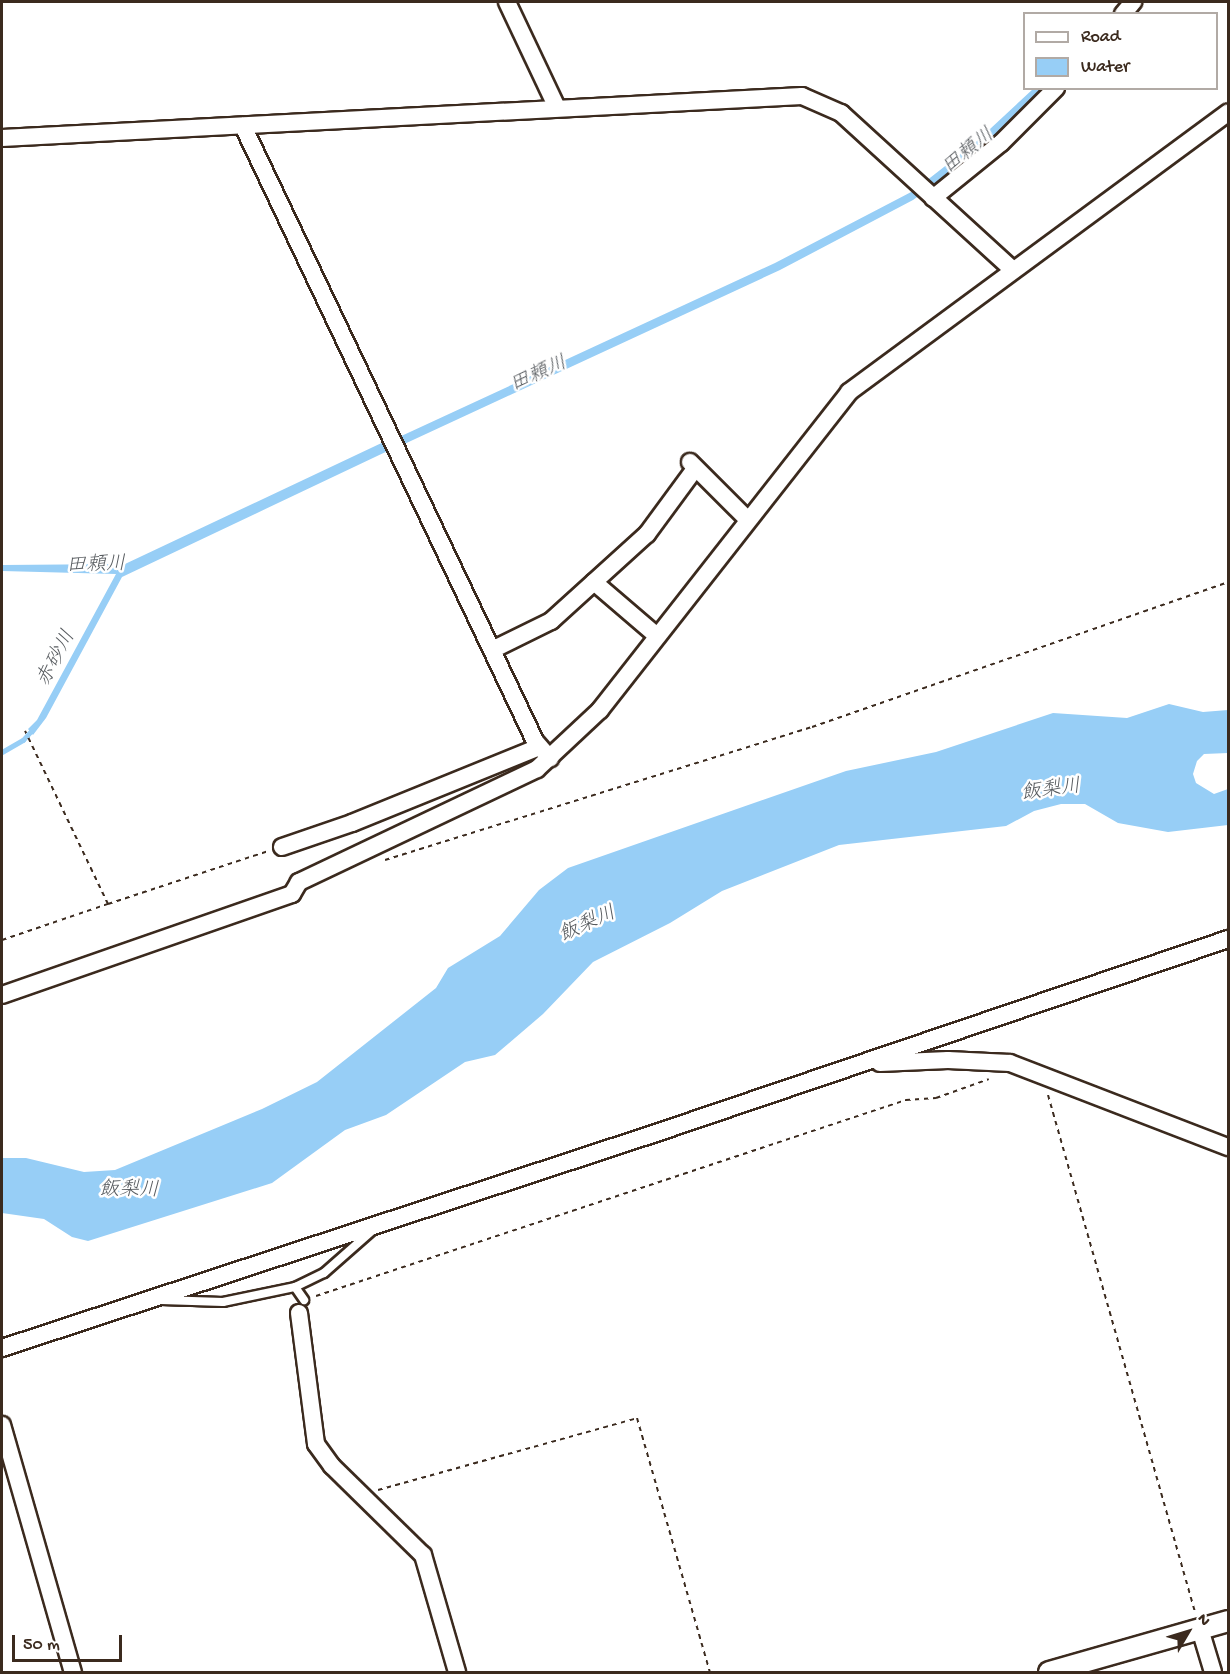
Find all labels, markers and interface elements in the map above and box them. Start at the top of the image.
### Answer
legend [1023,12,1218,90]
text: Road [1081,27,1120,48]
text: Water [1081,57,1129,78]
water label: 田頼川 [938,124,1000,180]
water label: 田頼川 [507,352,571,398]
water label: 田頼川 [66,553,126,579]
water label: 赤砂川 [32,627,82,691]
water label: 飯梨川 [1020,775,1082,807]
water label: 飯梨川 [556,902,620,948]
water label: 飯梨川 [99,1178,159,1204]
north arrow [1158,1602,1218,1662]
text: N [1192,1611,1213,1631]
scale bar [15,1623,124,1661]
text: 50 m [23,1635,60,1656]

